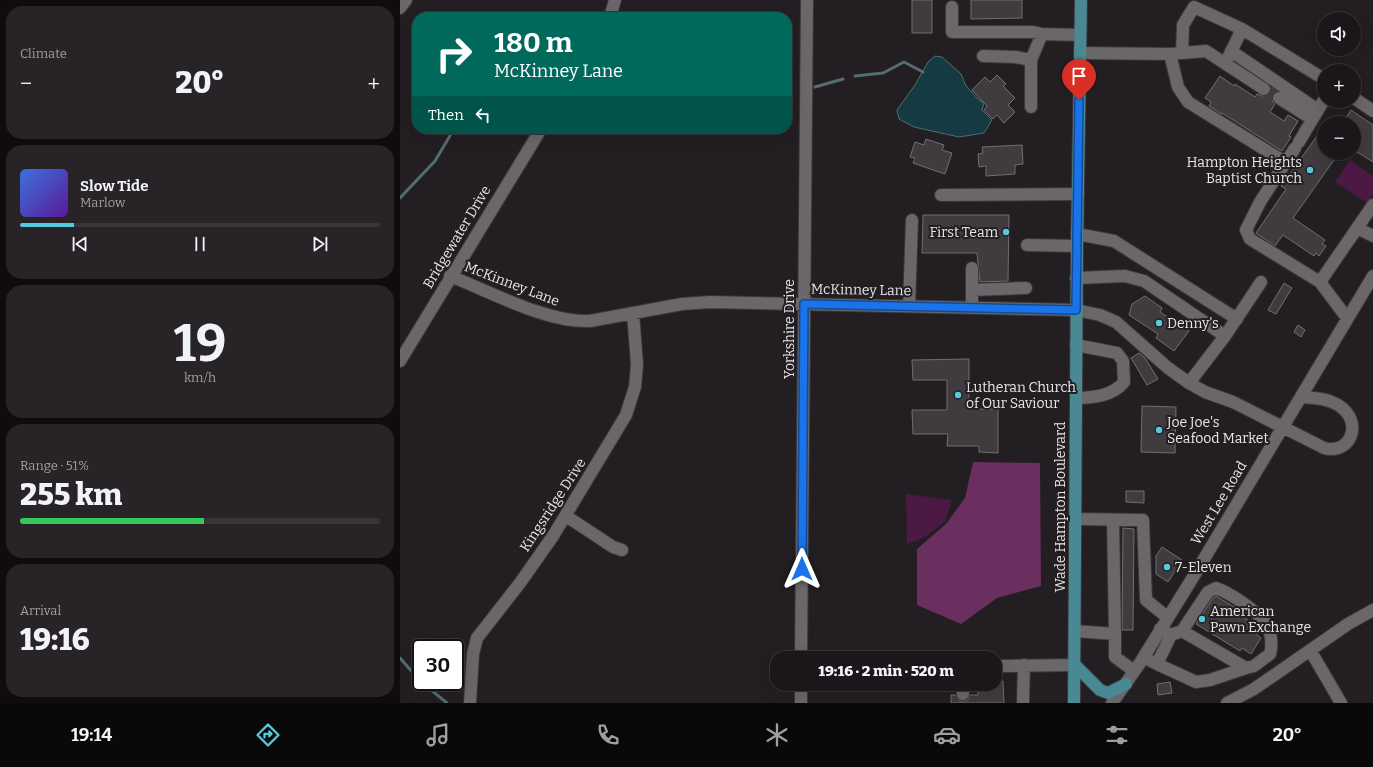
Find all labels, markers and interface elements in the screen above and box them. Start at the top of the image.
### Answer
map controls [1317,12,1361,160]
button: sound [1317,12,1361,56]
text: 180 m [494,26,572,59]
icon: right [428,28,480,80]
text: Climate [20,46,67,61]
pin [1062,59,1096,100]
text: McKinney Lane [494,60,623,82]
button: + [1317,64,1361,108]
text: 20° [175,65,224,101]
icon: arrive [1068,65,1090,87]
text: − [20,70,32,97]
text: + [367,70,380,97]
icon: left [472,104,494,126]
text: Then [428,106,464,124]
button: − [1317,116,1361,160]
place label: Hampton Heights Baptist Church [1186,154,1302,187]
marker: Hampton Heights Baptist Church [1305,165,1315,175]
text: Slow Tide [80,177,148,195]
street label: Bridgewater Drive [420,183,494,291]
text: Marlow [80,195,125,210]
place label: First Team [929,224,999,241]
marker: First Team [1001,227,1011,237]
icon: previous [69,233,91,255]
icon: pause [189,233,211,255]
icon: next [309,233,331,255]
street label: McKinney Lane [462,258,562,310]
street label: Yorkshire Drive [781,279,798,379]
street label: McKinney Lane [811,281,911,299]
text: 19 [173,312,227,375]
place label: Denny's [1167,315,1219,332]
marker: Denny's [1154,318,1164,328]
text: km/h [184,370,216,385]
place label: Lutheran Church of Our Saviour [966,379,1076,412]
marker: Lutheran Church of Our Saviour [953,390,963,400]
place label: Joe Joe's Seafood Market [1166,414,1268,447]
street label: Wade Hampton Boulevard [1052,422,1069,592]
marker: Joe Joe's Seafood Market [1154,425,1164,435]
street label: Kingsridge Drive [516,455,590,555]
text: Range · 51% [20,458,89,473]
street label: West Lee Road [1187,458,1251,548]
text: 255 km [20,477,122,513]
position arrow [781,548,823,590]
place label: 7-Eleven [1175,559,1232,576]
marker: 7-Eleven [1162,562,1172,572]
text: Arrival [20,603,61,618]
place label: American Pawn Exchange [1210,603,1311,636]
marker: American Pawn Exchange [1197,614,1207,624]
text: 19:16 [20,622,90,658]
speed limit sign: 30 [412,639,464,691]
text: 19:16 · 2 min · 520 m [818,662,954,680]
icon: directions [254,721,282,749]
icon: music [424,721,452,749]
icon: phone [594,721,622,749]
icon: climate [763,721,791,749]
icon: car [933,721,961,749]
icon: filters [1103,721,1131,749]
text: 19:14 [71,724,112,746]
text: 20° [1273,724,1302,746]

